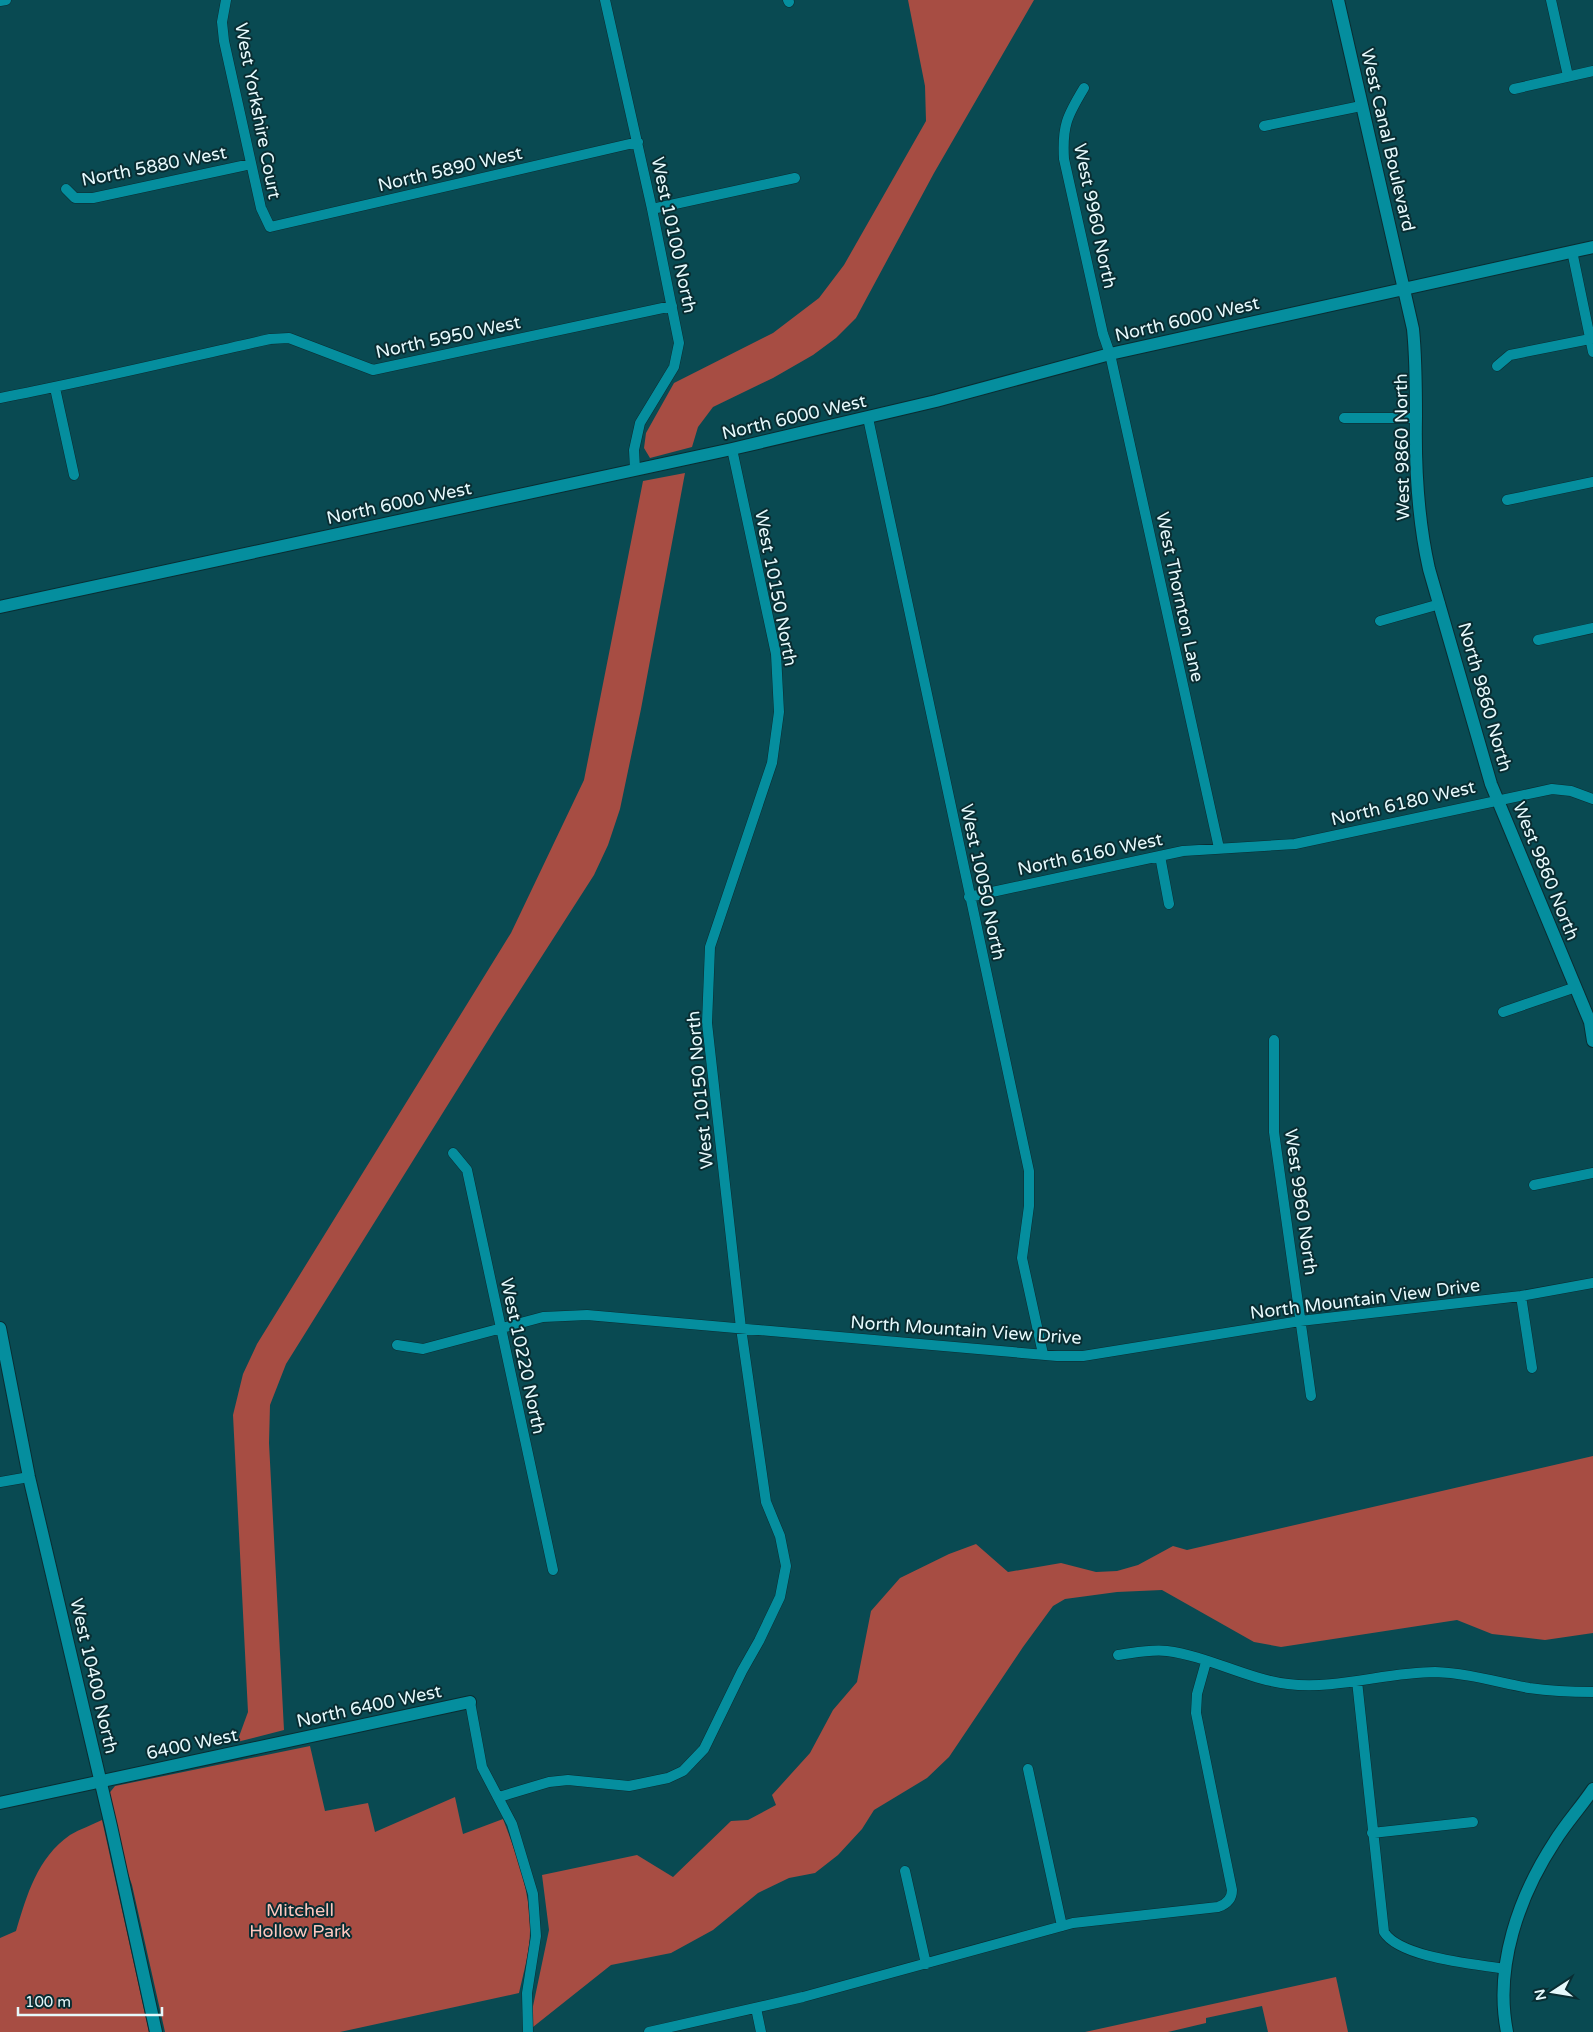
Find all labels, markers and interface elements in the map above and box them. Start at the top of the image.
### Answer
street label: West Yorkshire Court [230,21,286,201]
street label: West Canal Boulevard [1356,46,1420,234]
street label: North 5880 West [80,141,229,191]
street label: North 5890 West [376,142,524,196]
street label: West 9960 North [1069,142,1121,290]
street label: West 10100 North [647,155,701,315]
street label: North 6000 West [1113,292,1261,346]
street label: North 5950 West [374,311,523,363]
street label: West 9860 North [1390,373,1414,521]
street label: North 6000 West [720,390,868,444]
street label: North 6000 West [325,477,474,529]
street label: West 10150 North [750,508,802,668]
street label: West Thornton Lane [1151,510,1209,684]
street label: North 9860 North [1453,620,1517,774]
street label: North 6180 West [1329,776,1477,830]
street label: West 9860 North [1508,799,1584,943]
street label: West 10050 North [956,802,1010,962]
street label: North 6160 West [1016,828,1165,880]
street label: West 10150 North [682,1010,718,1170]
street label: West 9960 North [1280,1127,1322,1277]
street label: North Mountain View Drive [1249,1274,1481,1324]
street label: West 10220 North [496,1276,550,1436]
street label: North Mountain View Drive [850,1311,1082,1349]
street label: West 10400 North [65,1596,123,1756]
street label: North 6400 West [295,1680,444,1732]
street label: 6400 West [144,1724,240,1764]
park label: Mitchell Hollow Park [249,1899,351,1942]
north arrow [1528,1967,1578,2017]
scale bar [18,1984,161,2016]
text: N [1531,1987,1550,2002]
text: 100 m [25,1993,71,2011]

